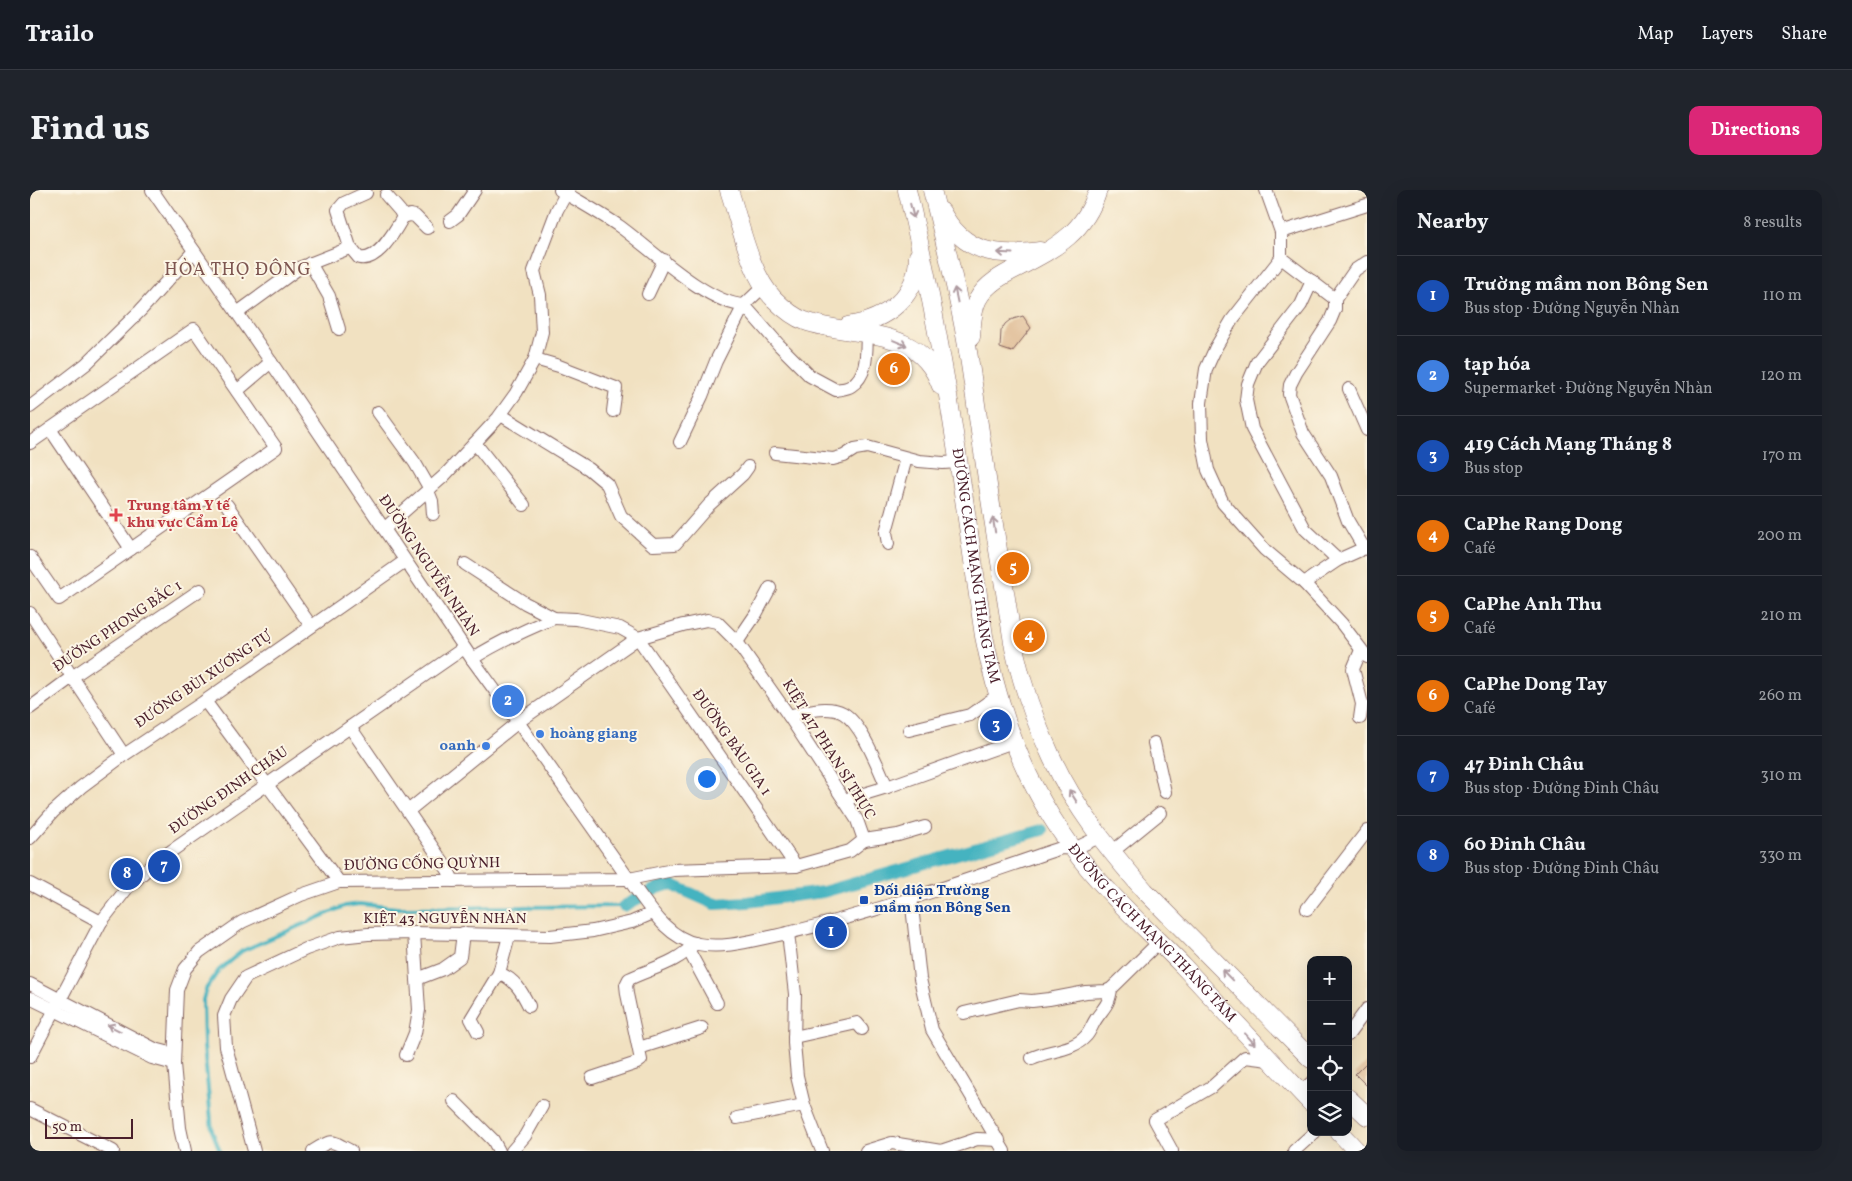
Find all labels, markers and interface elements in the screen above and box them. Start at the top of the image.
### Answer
text: Trailo [25,18,94,52]
text: Map [1637,22,1673,47]
text: Layers [1701,22,1753,47]
text: Share [1781,22,1827,47]
text: Find us [30,106,150,154]
button: Directions [1689,106,1822,155]
one-way arrow [908,203,917,219]
text: Nearby [1417,208,1488,237]
text: 8 results [1743,212,1802,234]
one-way arrow [997,249,1013,258]
district label: HÒA THỌ ĐÔNG [164,257,312,283]
text: Trường mầm non Bông Sen [1464,272,1708,298]
text: 1 [1430,285,1436,307]
text: 110 m [1763,285,1802,307]
one-way arrow [951,288,961,304]
text: Bus stop · Đường Nguyễn Nhàn [1464,298,1680,320]
one-way arrow [892,338,907,348]
pin: 6 [878,350,910,388]
text: tạp hóa [1464,352,1531,378]
text: 2 [1429,365,1437,387]
text: 120 m [1760,365,1802,387]
text: Supermarket · Đường Nguyễn Nhàn [1464,378,1713,400]
text: 419 Cách Mạng Tháng 8 [1464,432,1672,458]
text: 3 [1429,445,1437,467]
text: 170 m [1762,445,1802,467]
street label: ĐƯỜNG CÁCH MẠNG THÁNG TÁM [946,446,1005,686]
text: Bus stop [1464,458,1523,480]
street label: ĐƯỜNG NGUYỄN NHÀN [373,490,484,641]
place label: Trung tâm Y tế khu vực Cẩm Lệ [127,496,238,534]
marker: Trung tâm Y tế khu vực Cẩm Lệ [109,508,123,522]
text: CaPhe Rang Dong [1464,512,1622,538]
one-way arrow [988,517,998,533]
text: 4 [1428,525,1438,547]
text: 200 m [1757,525,1802,547]
text: Café [1464,538,1495,560]
pin: 5 [997,549,1029,587]
street label: ĐƯỜNG PHONG BẮC 1 [49,575,187,678]
text: CaPhe Anh Thu [1464,592,1602,618]
text: 5 [1429,605,1437,627]
text: 210 m [1760,605,1802,627]
pin: 4 [1013,617,1045,655]
text: Café [1464,618,1495,640]
street label: ĐƯỜNG BÙI XƯƠNG TỰ [131,626,277,734]
text: CaPhe Dong Tay [1464,672,1607,698]
street label: KIỆT 417 PHAN SĨ THỰC [776,676,880,824]
pin: 2 [492,682,524,720]
text: 6 [1429,685,1437,707]
text: 260 m [1758,685,1802,707]
street label: ĐƯỜNG BÀU GIA 1 [686,686,776,800]
text: Café [1464,698,1495,720]
pin: 3 [980,706,1012,744]
place label: hoàng giang [550,724,637,745]
marker: hoàng giang [534,728,546,740]
place label: oanh [440,736,476,757]
marker: oanh [480,740,492,752]
street label: ĐƯỜNG ĐINH CHÂU [165,742,293,840]
text: 47 Đinh Châu [1464,752,1584,778]
text: 7 [1429,765,1437,787]
text: 310 m [1761,765,1802,787]
your location [694,766,720,792]
text: Bus stop · Đường Đinh Châu [1464,778,1659,800]
one-way arrow [1067,790,1077,804]
text: 60 Đinh Châu [1464,832,1586,858]
street label: ĐƯỜNG CÁCH MẠNG THÁNG TÁM [1062,839,1241,1027]
text: 8 [1429,845,1437,867]
text: 330 m [1759,845,1802,867]
pin: 7 [148,847,180,885]
street label: ĐƯỜNG CỐNG QUỲNH [344,852,500,877]
pin: 8 [111,855,143,893]
text: Bus stop · Đường Đinh Châu [1464,858,1659,880]
place label: Đối diện Trường mầm non Bông Sen [874,881,1011,919]
marker: Đối diện Trường mầm non Bông Sen [858,894,870,906]
street label: KIỆT 43 NGUYỄN NHÀN [363,908,527,930]
pin: 1 [815,913,847,951]
map controls [1307,956,1352,1136]
button: + [1307,956,1352,1001]
one-way arrow [1221,969,1233,981]
button: − [1307,1001,1352,1046]
one-way arrow [107,1023,122,1032]
one-way arrow [1244,1032,1256,1045]
button: locate [1307,1046,1352,1091]
button: layers [1307,1091,1352,1136]
scale bar [45,1116,132,1139]
text: 50 m [52,1118,82,1137]

